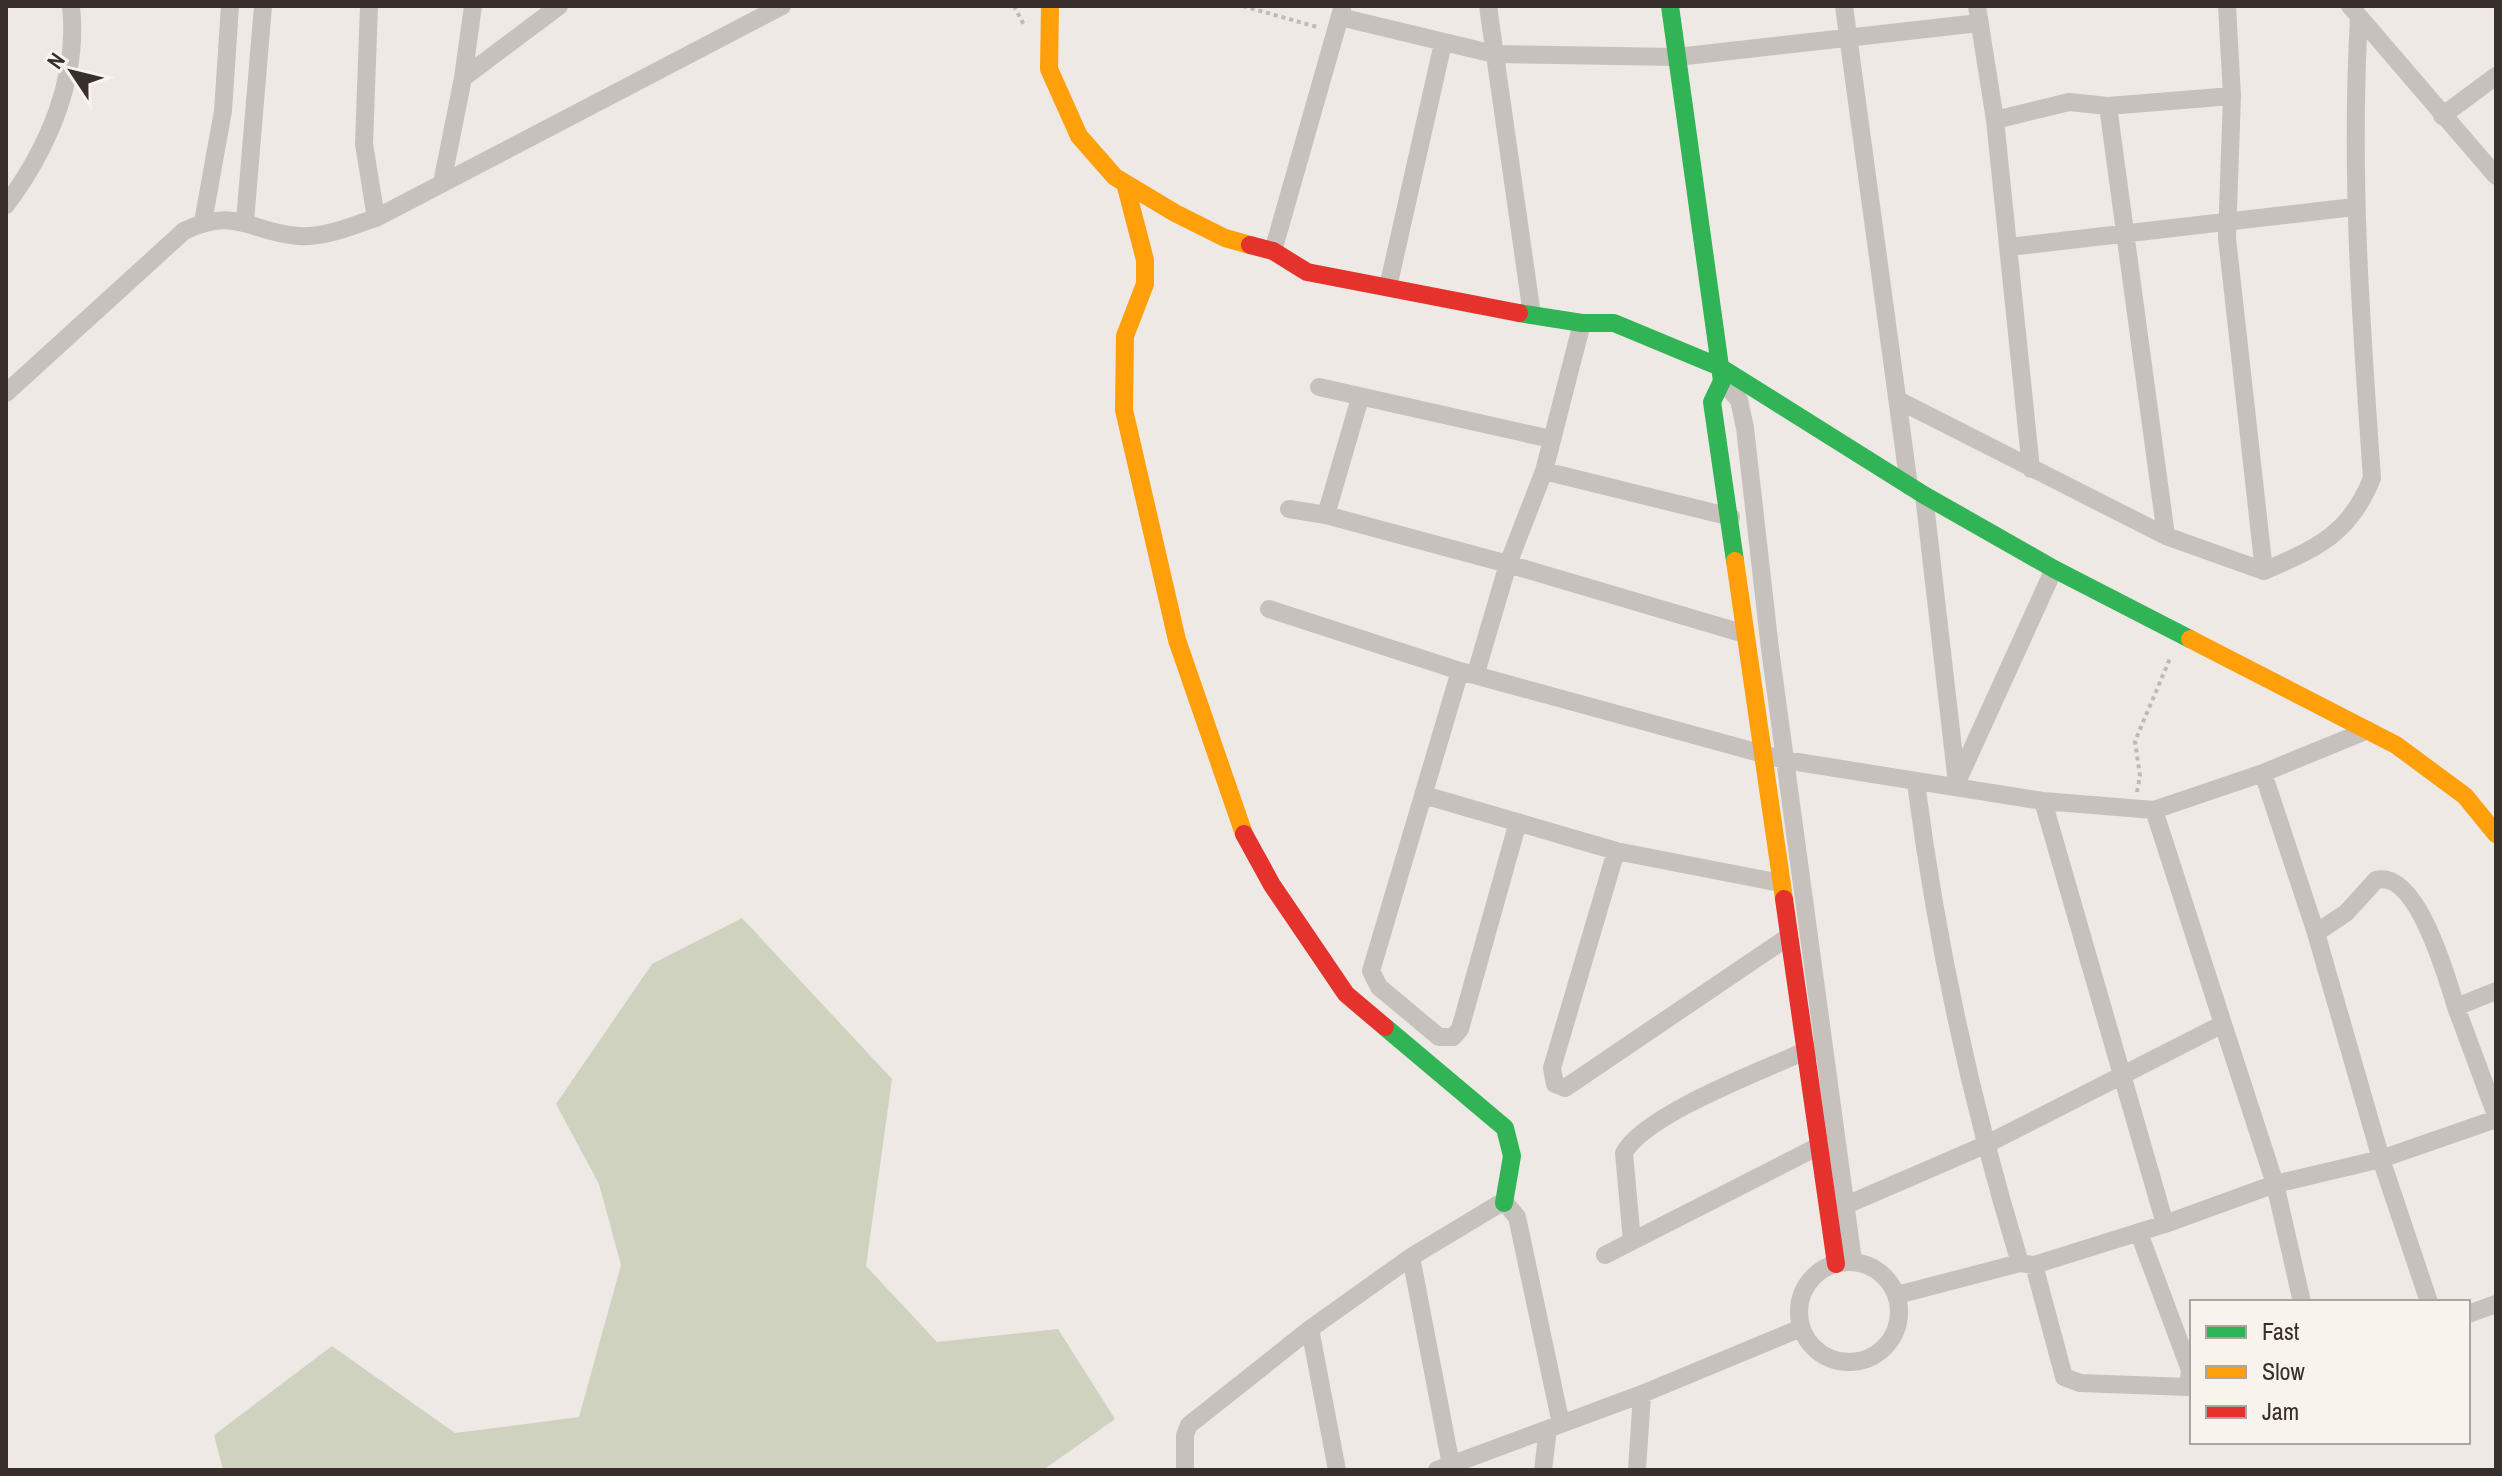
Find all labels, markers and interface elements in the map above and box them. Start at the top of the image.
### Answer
north arrow [32,32,112,112]
text: N [40,47,72,74]
legend [2190,1300,2470,1444]
text: Fast [2262,1315,2300,1347]
text: Slow [2262,1355,2305,1387]
text: Jam [2262,1395,2299,1427]

